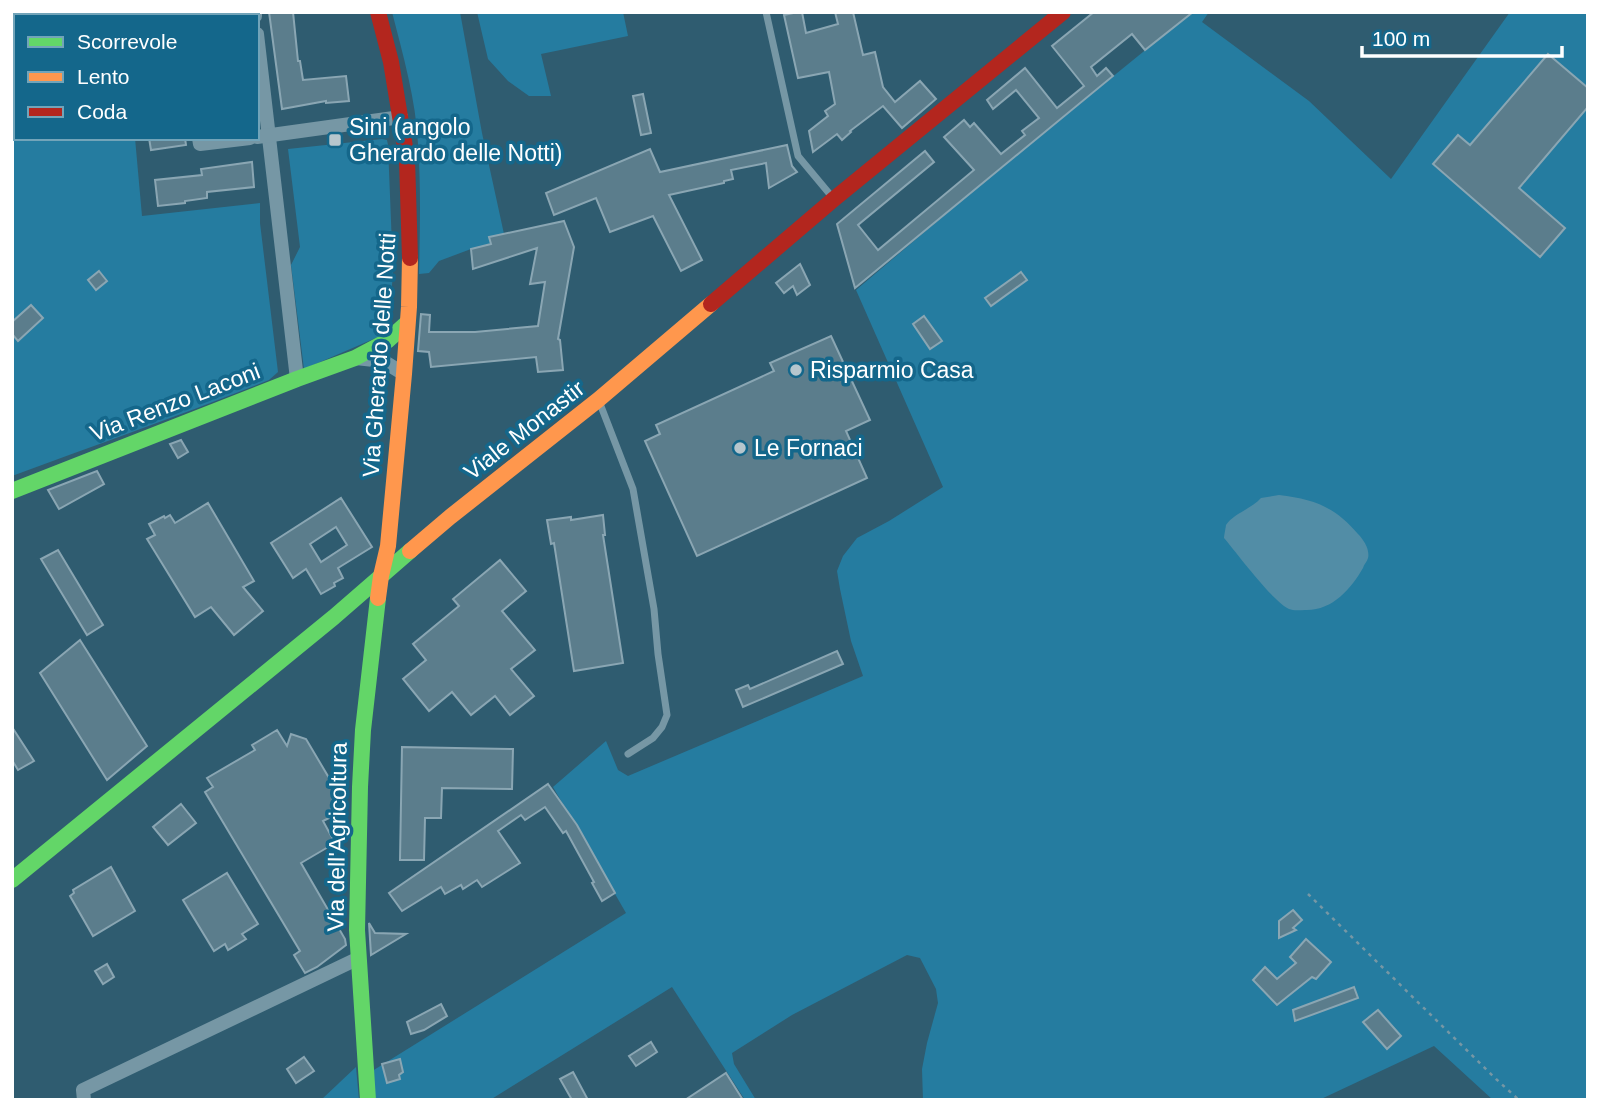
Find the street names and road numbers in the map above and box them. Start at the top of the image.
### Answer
street label: Via Gherardo delle Notti [357,232,401,478]
street label: Via Renzo Laconi [86,358,264,446]
street label: Viale Monastir [459,375,590,485]
street label: Via dell'Agricoltura [322,742,352,932]

